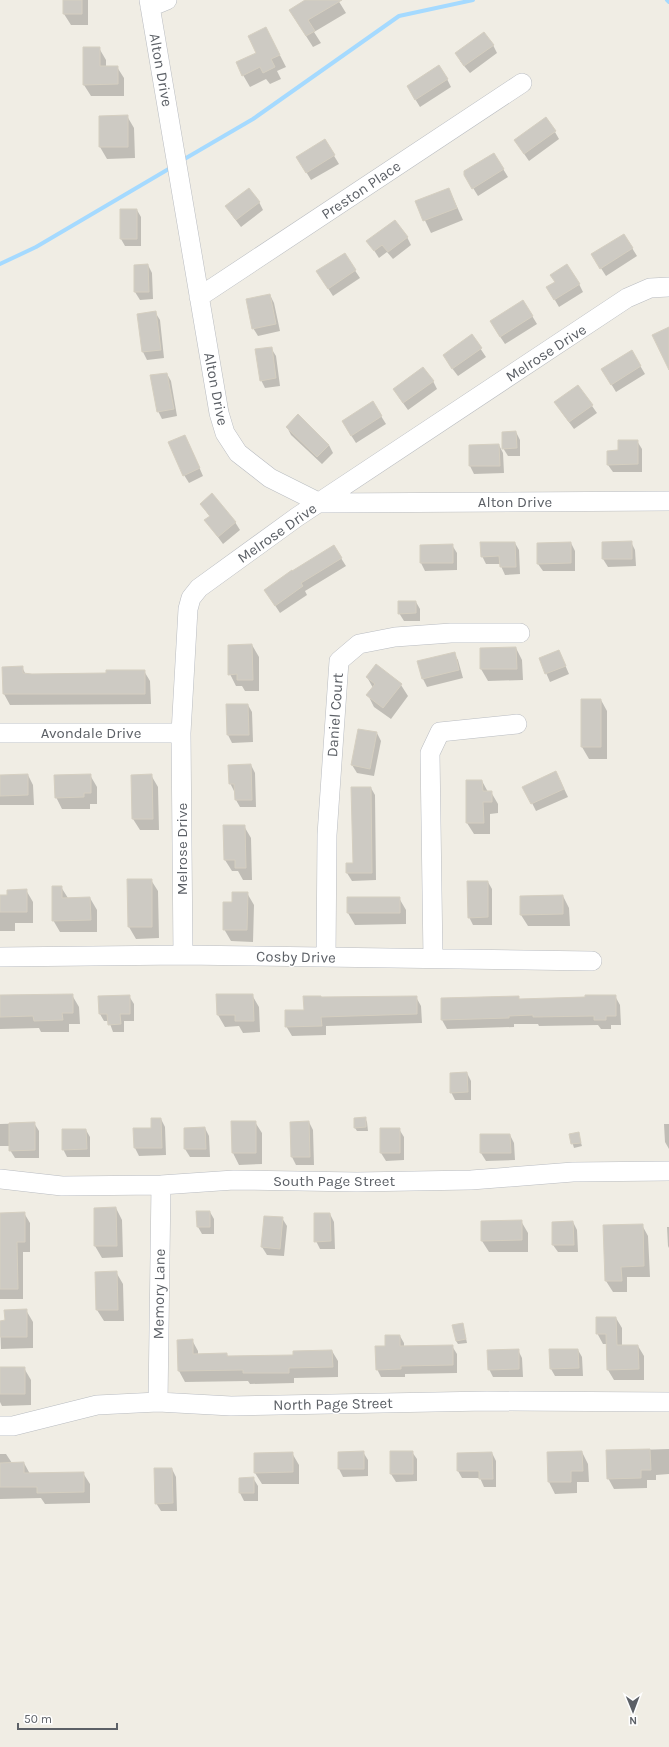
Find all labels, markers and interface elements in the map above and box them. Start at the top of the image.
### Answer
street label: Alton Drive [146,32,176,108]
street label: Preston Place [318,157,404,223]
street label: Melrose Drive [502,320,590,386]
street label: Alton Drive [200,351,232,427]
street label: Alton Drive [478,493,552,511]
street label: Melrose Drive [234,499,320,567]
street label: Daniel Court [323,672,347,758]
street label: Avondale Drive [41,724,141,742]
street label: Melrose Drive [173,803,191,895]
street label: Cosby Drive [256,947,336,967]
street label: South Page Street [273,1172,395,1190]
street label: Memory Lane [149,1249,169,1339]
street label: North Page Street [273,1394,393,1414]
north arrow [613,1691,653,1731]
scale bar [18,1705,117,1731]
text: 50 m [24,1712,52,1726]
text: N [629,1714,637,1727]

